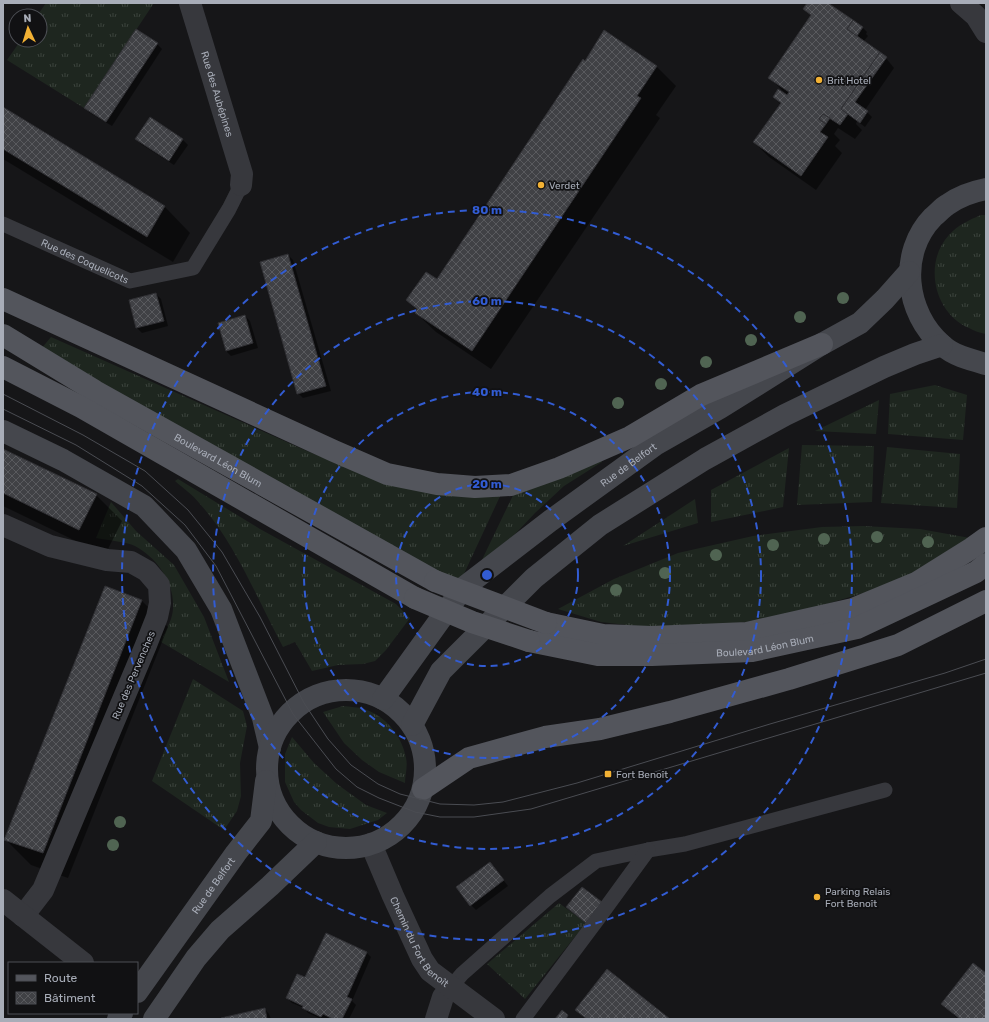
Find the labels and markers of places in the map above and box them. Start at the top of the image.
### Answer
marker: Brit Hotel [814,75,824,85]
place label: Brit Hotel [827,75,871,87]
marker: Verdet [536,180,546,190]
place label: Verdet [549,180,580,192]
centre of rings [480,568,494,582]
marker: Fort Benoît [603,769,613,779]
place label: Fort Benoît [616,769,668,781]
place label: Parking Relais Fort Benoît [825,886,890,910]
marker: Parking Relais Fort Benoît [812,892,822,902]

